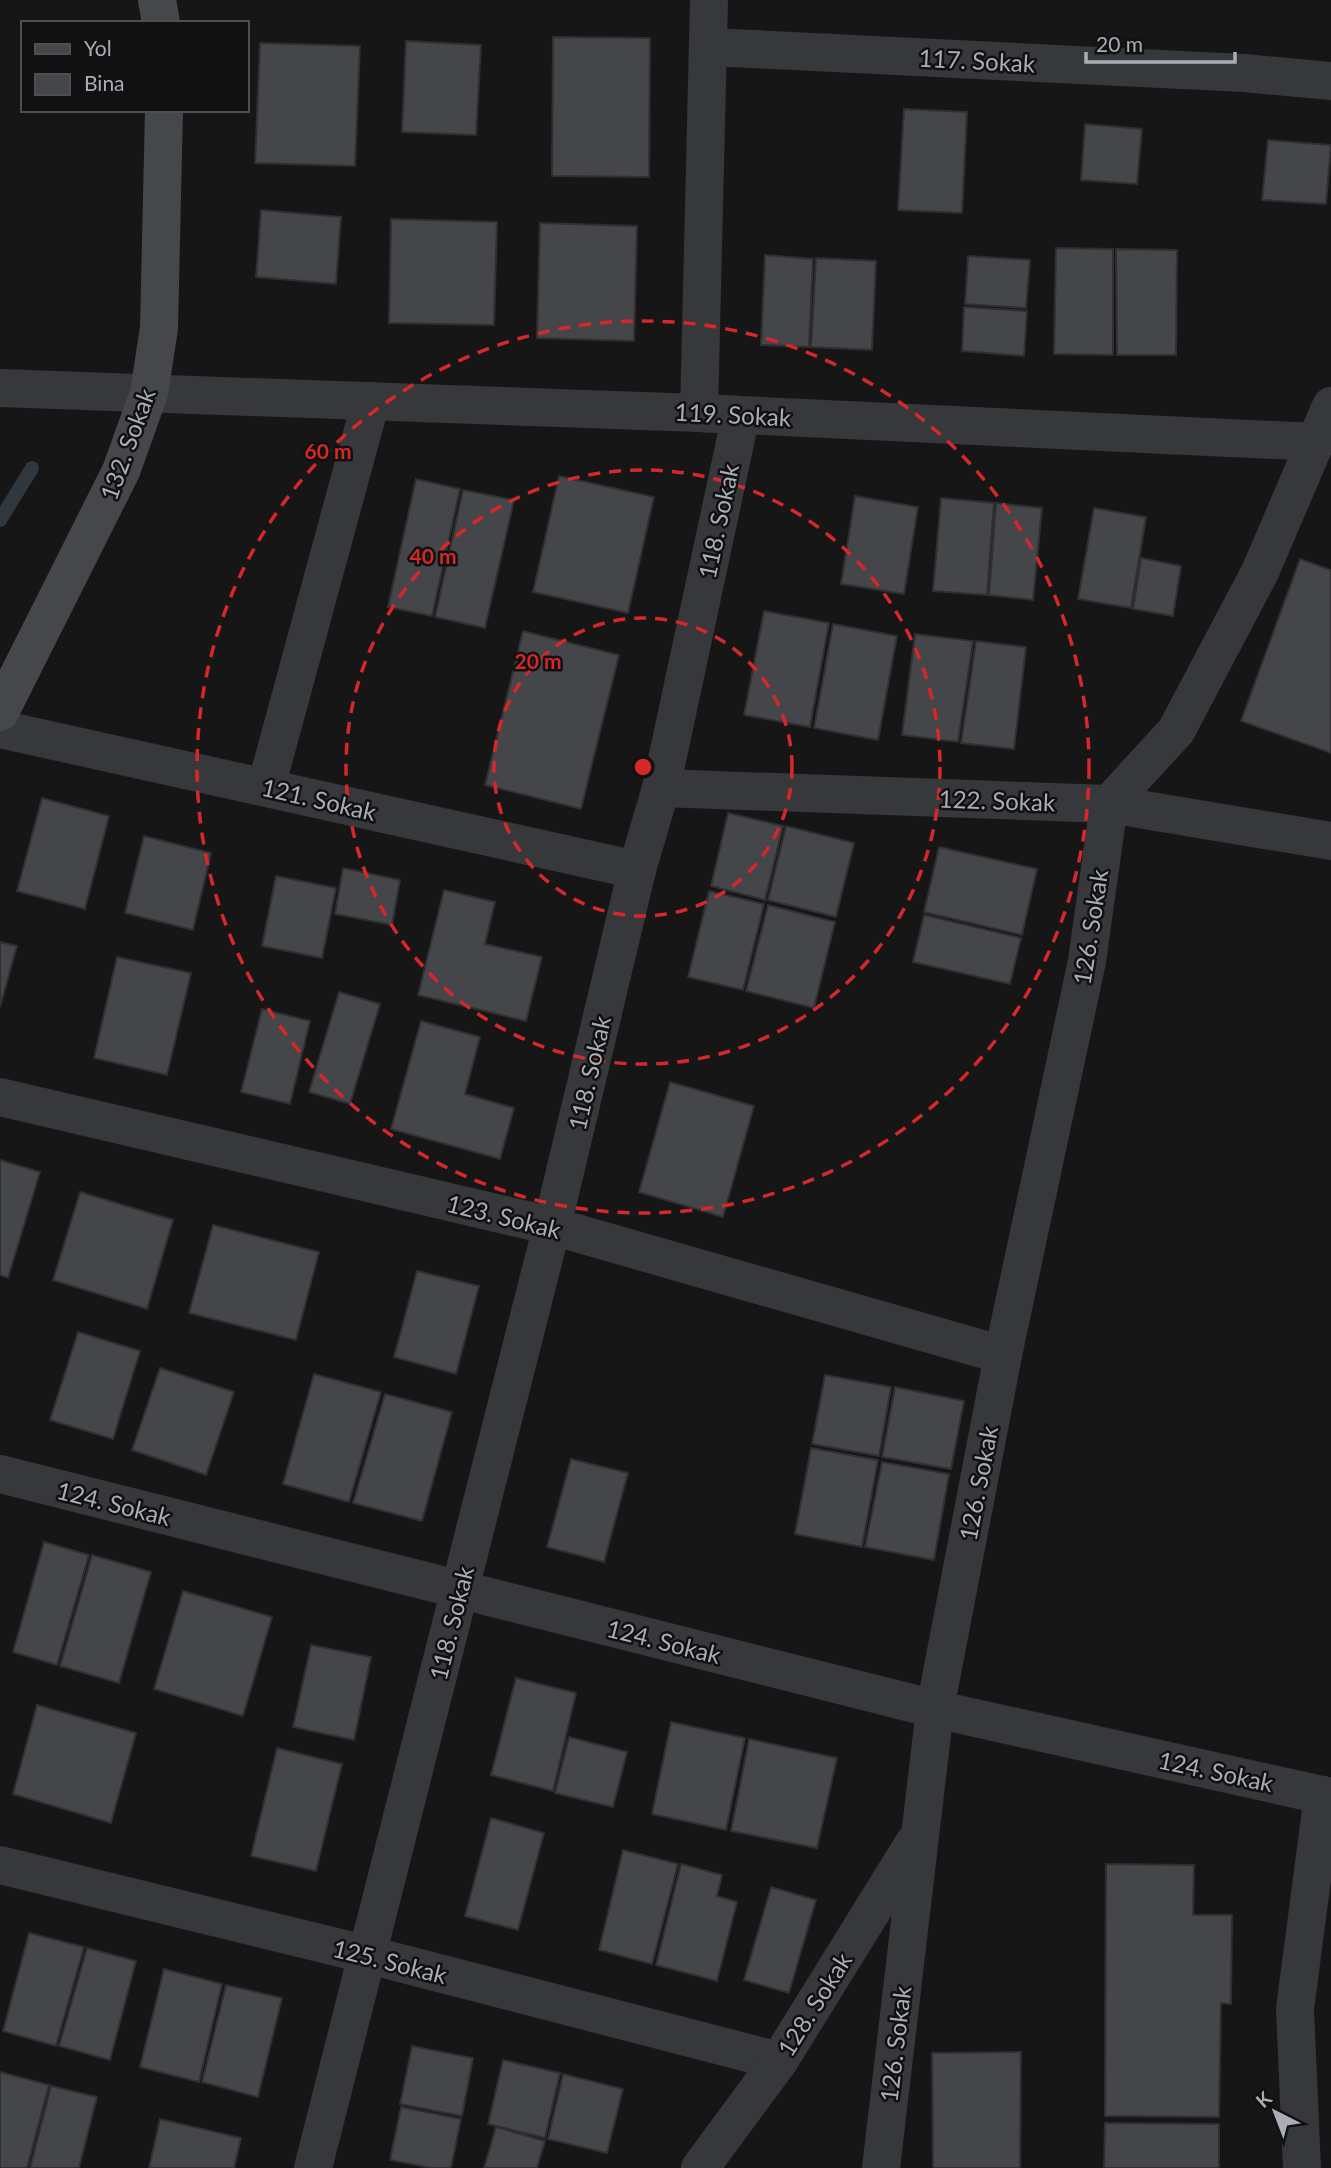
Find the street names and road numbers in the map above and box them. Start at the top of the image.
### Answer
street label: 117. Sokak [918,42,1037,78]
street label: 132. Sokak [93,384,161,504]
street label: 119. Sokak [674,396,793,432]
street label: 118. Sokak [692,460,744,581]
street label: 121. Sokak [259,772,380,826]
street label: 122. Sokak [938,783,1056,817]
street label: 126. Sokak [1067,866,1114,987]
street label: 118. Sokak [562,1012,616,1133]
street label: 123. Sokak [444,1188,565,1244]
street label: 126. Sokak [953,1422,1003,1543]
street label: 124. Sokak [54,1475,175,1531]
street label: 118. Sokak [423,1562,479,1683]
street label: 124. Sokak [604,1613,725,1669]
street label: 124. Sokak [1156,1745,1277,1797]
street label: 125. Sokak [330,1933,451,1989]
street label: 128. Sokak [771,1946,858,2061]
street label: 126. Sokak [874,1984,917,2104]

